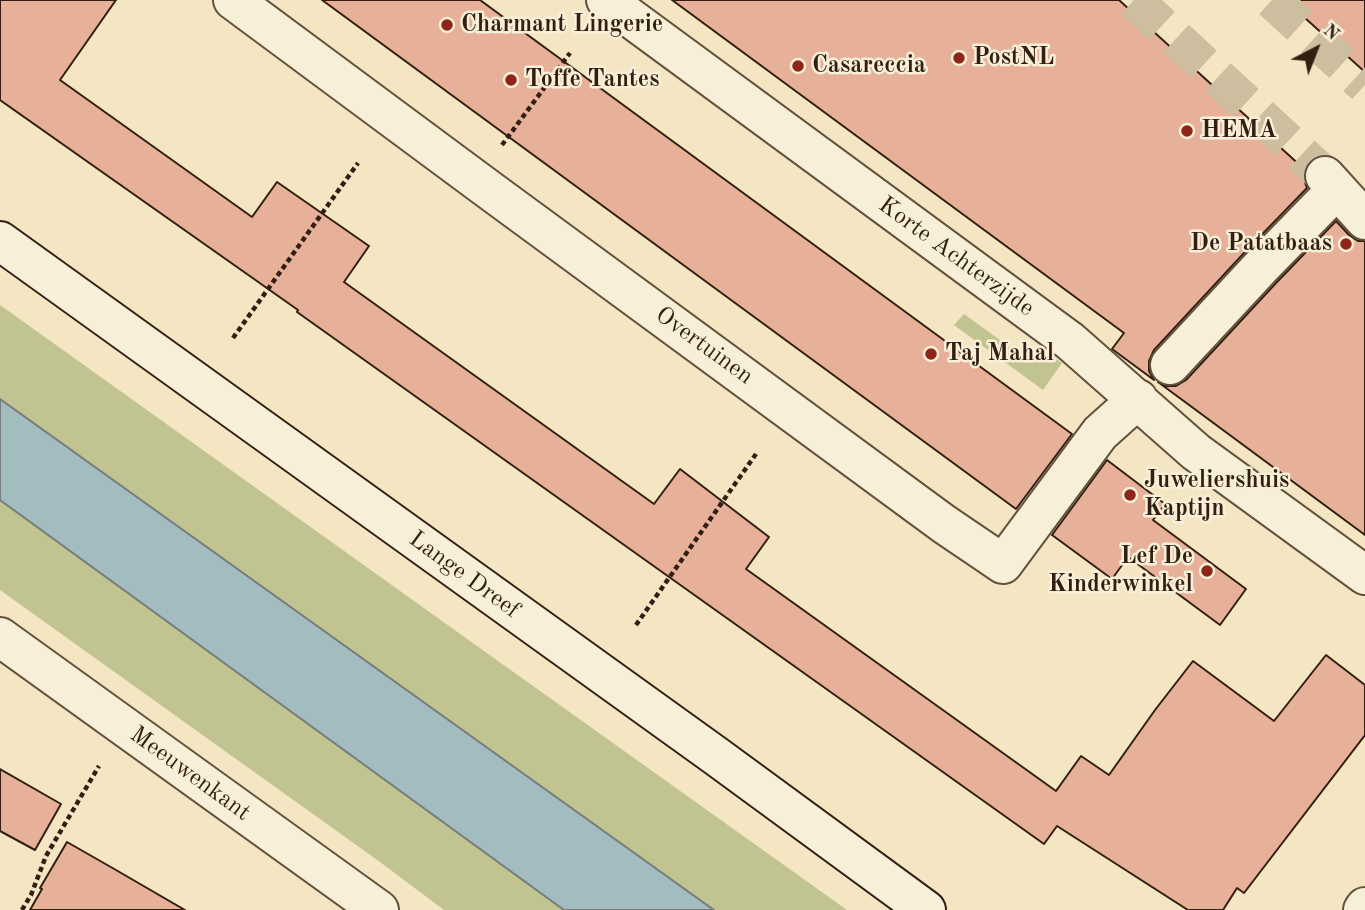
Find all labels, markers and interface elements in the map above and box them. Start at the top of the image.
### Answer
place label: Charmant Lingerie [461,11,663,39]
north arrow [1281,14,1351,84]
marker: Charmant Lingerie [439,17,455,33]
text: N [1319,21,1342,45]
place label: PostNL [973,44,1054,72]
marker: PostNL [951,50,967,66]
place label: Casareccia [812,52,926,80]
marker: Casareccia [790,58,806,74]
place label: Toffe Tantes [525,66,659,94]
marker: Toffe Tantes [503,72,519,88]
place label: HEMA [1201,117,1277,145]
marker: HEMA [1179,123,1195,139]
street label: Korte Achterzijde [873,191,1039,323]
place label: De Patatbaas [1190,230,1332,258]
marker: De Patatbaas [1338,236,1354,252]
street label: Overtuinen [649,301,759,391]
place label: Taj Mahal [945,340,1054,368]
marker: Taj Mahal [923,346,939,362]
place label: Juweliershuis Kaptijn [1144,467,1289,523]
marker: Juweliershuis Kaptijn [1122,487,1138,503]
street label: Lange Dreef [403,525,525,625]
place label: Lef De Kinderwinkel [1048,543,1193,599]
marker: Lef De Kinderwinkel [1199,563,1215,579]
street label: Meeuwenkant [124,721,256,827]

